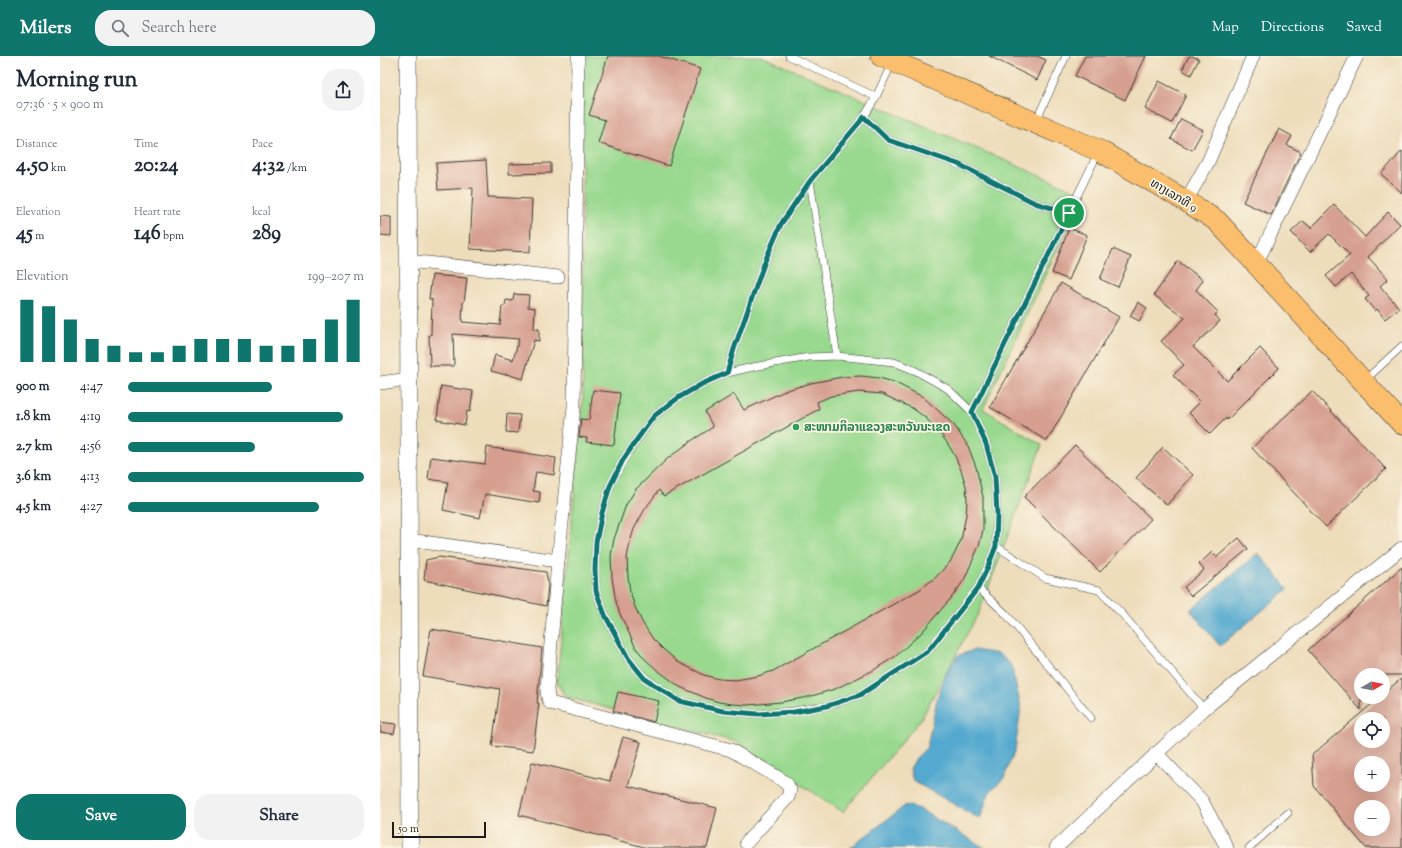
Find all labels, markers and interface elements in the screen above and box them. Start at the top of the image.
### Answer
search box [95,10,375,46]
text: Milers [20,15,71,42]
icon: search [109,17,131,39]
text: Search here [141,18,217,39]
text: Map [1212,18,1239,38]
text: Directions [1261,18,1324,38]
text: Saved [1346,18,1382,38]
text: Morning run [16,65,138,97]
button: share [322,69,364,111]
text: 07:36 · 5 × 900 m [16,96,104,114]
text: Distance [16,136,57,152]
text: Time [134,136,158,152]
text: Pace [252,136,273,152]
text: 4.50 [16,152,49,181]
text: 20:24 [134,152,178,181]
text: 4:32 [252,152,285,181]
text: km [49,160,66,176]
text: /km [285,160,307,176]
street label: ທາງເລກທີ 9 [1146,175,1201,217]
pin [1052,196,1086,230]
icon: arrive [1058,202,1080,224]
text: Elevation [16,204,61,220]
text: Heart rate [134,204,181,220]
text: kcal [252,204,271,220]
text: 45 [16,220,33,249]
text: 146 [134,220,161,249]
text: 289 [252,220,281,249]
text: m [33,228,44,244]
text: bpm [161,228,184,244]
text: Elevation [16,268,69,286]
text: 199–207 m [308,268,364,286]
text: 900 m [16,378,50,396]
text: 4:47 [80,378,103,396]
text: 1.8 km [16,408,51,426]
text: 4:19 [80,408,101,426]
place label: ສະໜາມກິລາແຂວງສະຫວັນນະເຂດ [804,419,950,437]
marker: ສະໜາມກິລາແຂວງສະຫວັນນະເຂດ [791,422,801,432]
text: 2.7 km [16,438,52,456]
text: 4:56 [80,438,101,456]
text: 3.6 km [16,468,51,486]
text: 4:13 [80,468,100,486]
text: 4.5 km [16,498,51,516]
text: 4:27 [80,498,103,516]
north arrow [1354,668,1390,704]
map controls [1354,668,1390,836]
button: locate [1354,712,1390,748]
button: + [1354,756,1390,792]
button: Save [16,794,186,840]
button: Share [194,794,364,840]
button: − [1354,800,1390,836]
scale bar [392,820,486,839]
text: 50 m [398,821,419,837]

